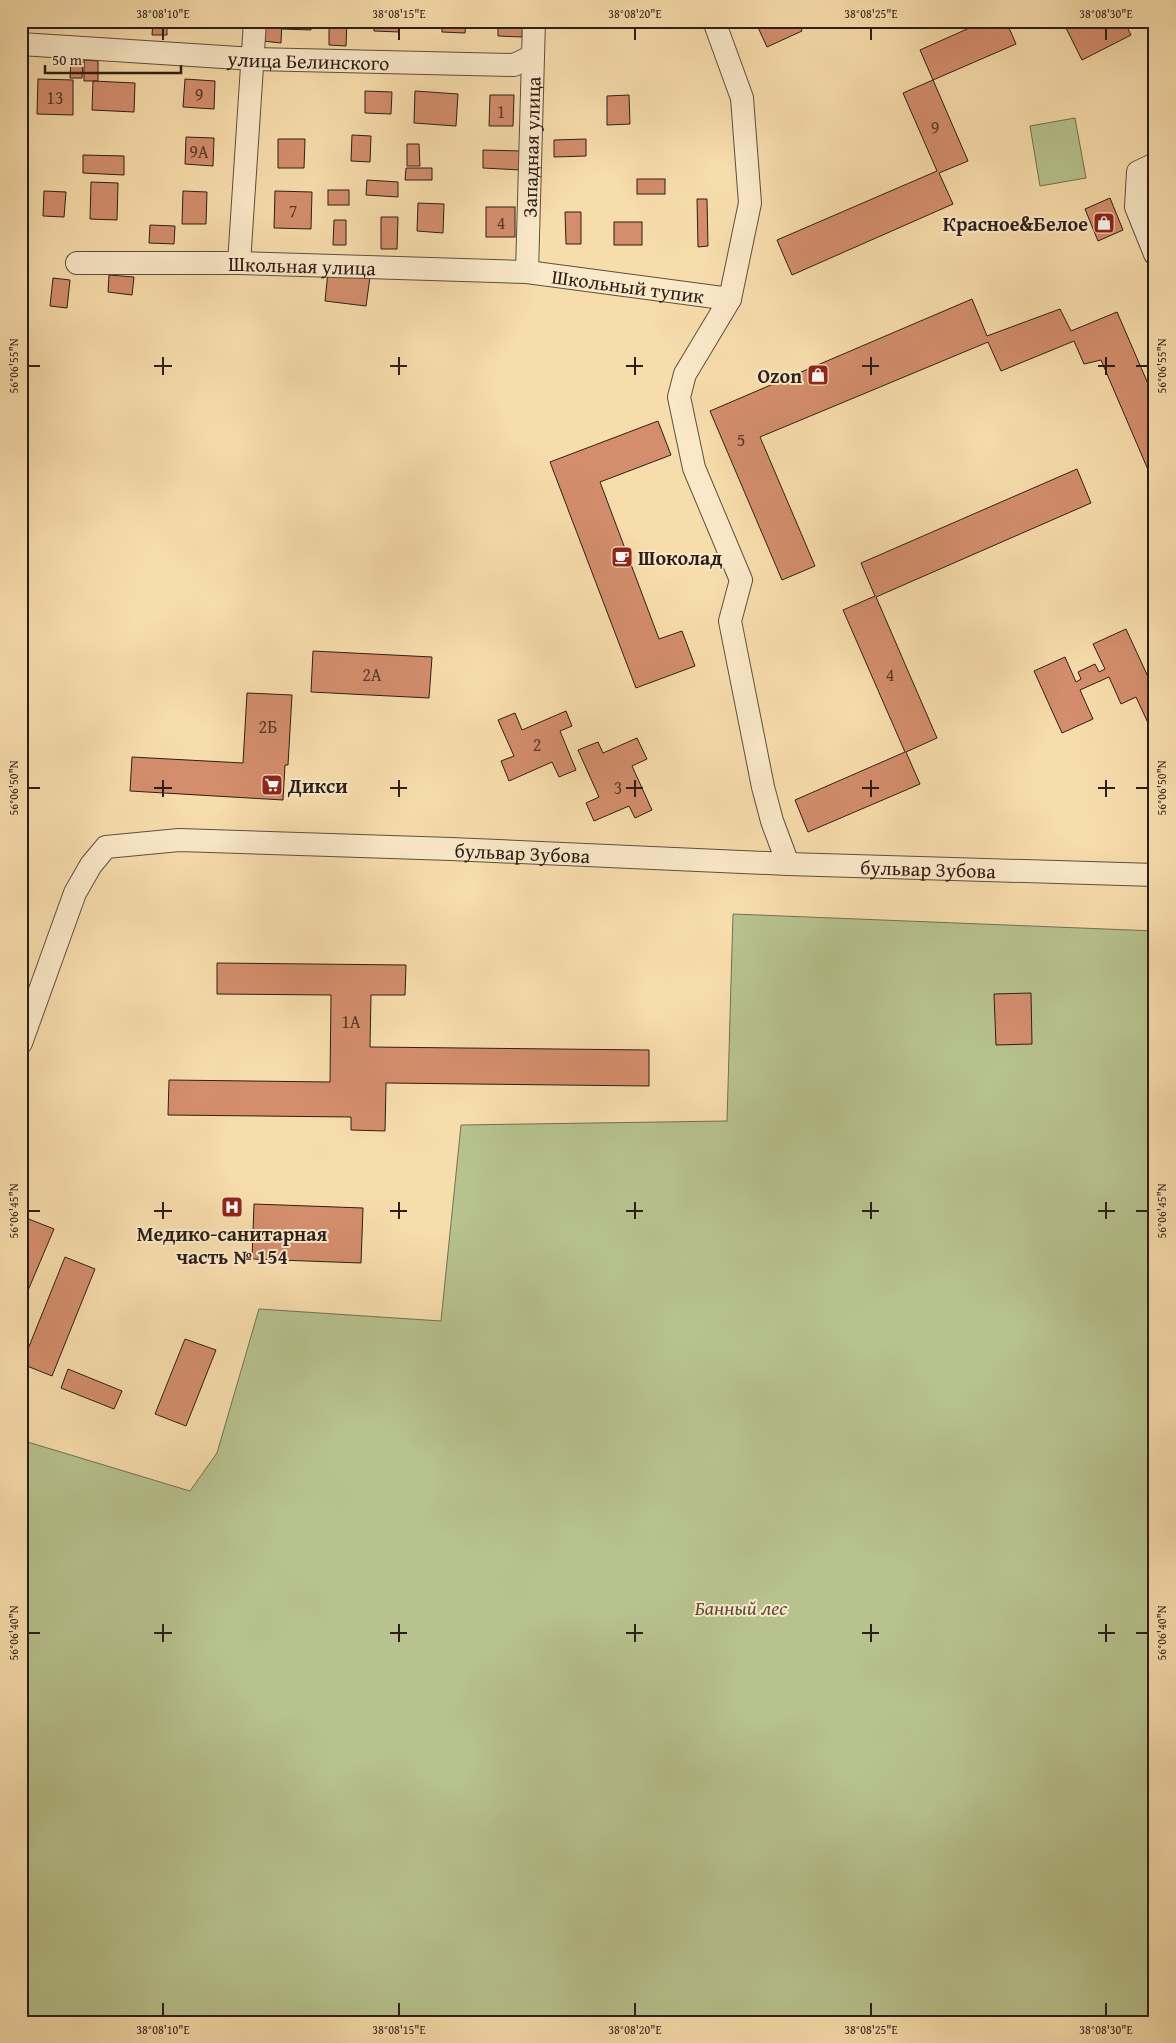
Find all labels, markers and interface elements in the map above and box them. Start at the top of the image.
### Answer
text: 38°08'10"E [136,5,190,22]
text: 38°08'15"E [372,5,426,22]
text: 38°08'20"E [608,5,662,22]
text: 38°08'25"E [844,5,898,22]
text: 38°08'30"E [1079,5,1133,22]
scale bar [45,42,181,74]
street label: улица Белинского [226,43,390,77]
text: 50 m [52,49,83,70]
street label: Западная улица [514,76,547,218]
house number: 9 [195,81,203,108]
house number: 13 [46,84,64,111]
house number: 1 [497,98,505,125]
house number: 9 [931,114,939,141]
house number: 9А [189,138,209,165]
house number: 7 [289,197,297,224]
house number: 4 [497,209,505,236]
place label: Красное&Белое [943,209,1088,238]
shop icon: Красное&Белое [1092,211,1116,235]
street label: Школьная улица [228,249,377,282]
street label: Школьный тупик [550,261,706,310]
text: 56°06'55"N [5,338,22,394]
text: 56°06'55"N [1153,338,1170,394]
place label: Ozon [757,361,802,390]
shop icon: Ozon [806,363,830,387]
house number: 5 [737,426,745,453]
place label: Шоколад [638,543,722,572]
cafe icon: Шоколад [610,545,634,569]
house number: 2А [362,661,382,688]
house number: 4 [886,661,894,688]
house number: 2Б [259,713,277,740]
house number: 2 [533,731,541,758]
text: 56°06'50"N [5,760,22,816]
text: 56°06'50"N [1153,760,1170,816]
place label: Дикси [287,771,348,800]
supermarket icon: Дикси [260,773,284,797]
house number: 3 [614,774,622,801]
street label: бульвар Зубова [454,835,591,870]
street label: бульвар Зубова [860,852,997,885]
house number: 1А [341,1008,361,1035]
text: 56°06'45"N [5,1183,22,1239]
text: 56°06'45"N [1153,1183,1170,1239]
hospital icon: Медико-санитарная часть № 154 [220,1195,244,1219]
place label: Медико-санитарная часть № 154 [137,1219,328,1271]
park label: Банный лес [695,1593,788,1622]
text: 56°06'40"N [5,1605,22,1661]
text: 56°06'40"N [1153,1605,1170,1661]
text: 38°08'10"E [136,2021,190,2038]
text: 38°08'15"E [372,2021,426,2038]
text: 38°08'20"E [608,2021,662,2038]
text: 38°08'25"E [844,2021,898,2038]
text: 38°08'30"E [1079,2021,1133,2038]

